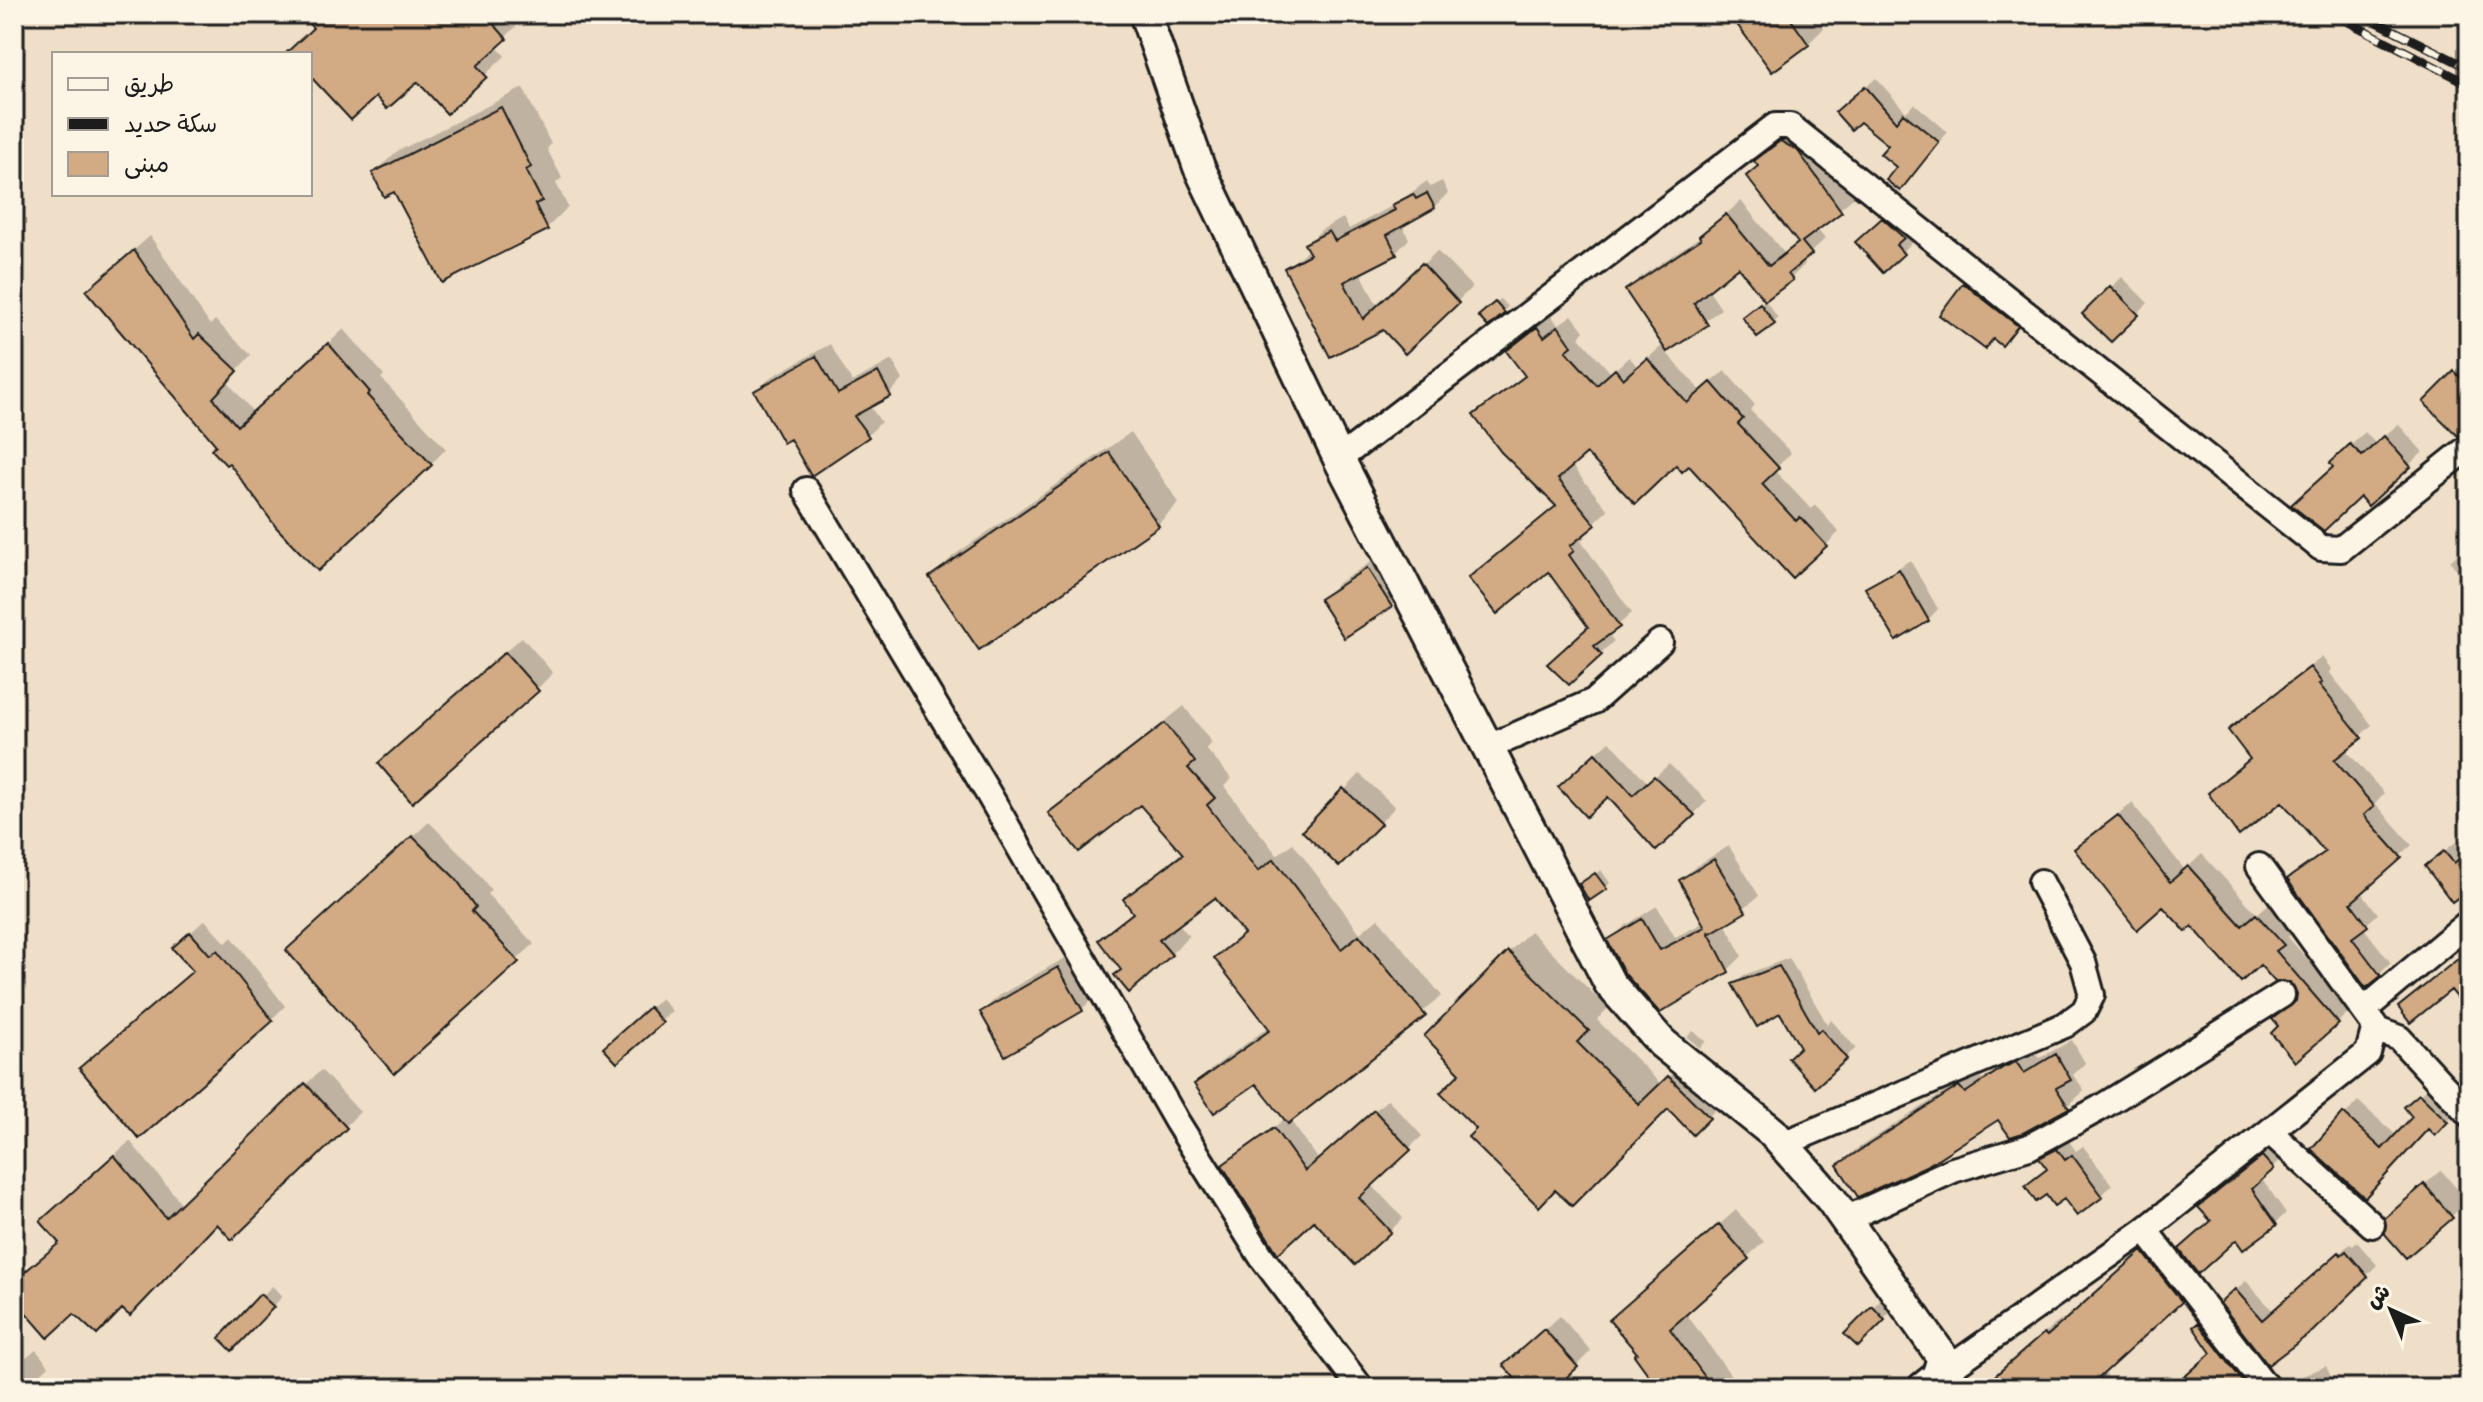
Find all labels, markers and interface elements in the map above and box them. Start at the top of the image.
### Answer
legend [52,52,312,196]
text: طريق [124,70,174,104]
text: سكة حديد [124,110,217,144]
text: مبنى [124,150,169,184]
north arrow [2351,1270,2431,1350]
text: ش [2360,1279,2399,1318]

